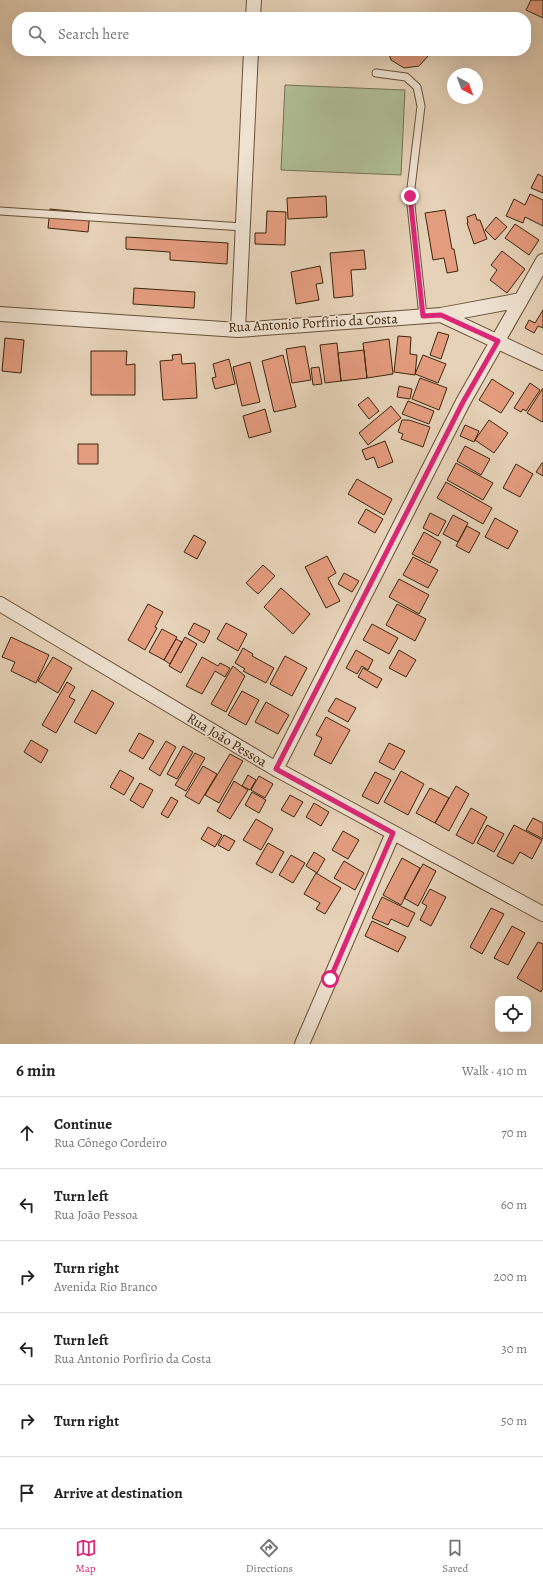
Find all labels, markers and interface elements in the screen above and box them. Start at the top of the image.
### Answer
search box [12,12,531,56]
icon: search [26,23,48,45]
text: Search here [58,24,129,44]
north arrow [447,68,483,104]
route end [401,187,419,205]
street label: Rua Antonio Porfírio da Costa [228,309,399,337]
street label: Rua João Pessoa [183,709,271,772]
route start [321,970,339,988]
map controls [495,996,531,1032]
button: locate [495,996,531,1032]
text: 6 min [16,1059,56,1082]
text: Walk · 410 m [462,1062,527,1079]
text: Continue [54,1114,112,1134]
icon: ahead [16,1122,38,1144]
text: 70 m [501,1124,527,1141]
text: Rua Cônego Cordeiro [54,1134,167,1151]
text: Turn left [54,1186,109,1206]
icon: left [16,1194,38,1216]
text: 60 m [501,1196,527,1213]
text: Rua João Pessoa [54,1206,138,1223]
text: Turn right [54,1258,119,1278]
icon: right [16,1266,38,1288]
text: 200 m [494,1268,527,1285]
text: Avenida Rio Branco [54,1278,157,1295]
text: Turn left [54,1330,109,1350]
icon: left [16,1338,38,1360]
text: 30 m [501,1340,527,1357]
text: Rua Antonio Porfírio da Costa [54,1350,212,1367]
icon: right [16,1410,38,1432]
text: Turn right [54,1411,119,1431]
text: 50 m [501,1412,527,1429]
icon: arrive [16,1482,38,1504]
text: Arrive at destination [54,1483,183,1503]
tab: Map [75,1537,97,1576]
tab: Directions [246,1537,293,1576]
tab: Saved [442,1537,468,1576]

